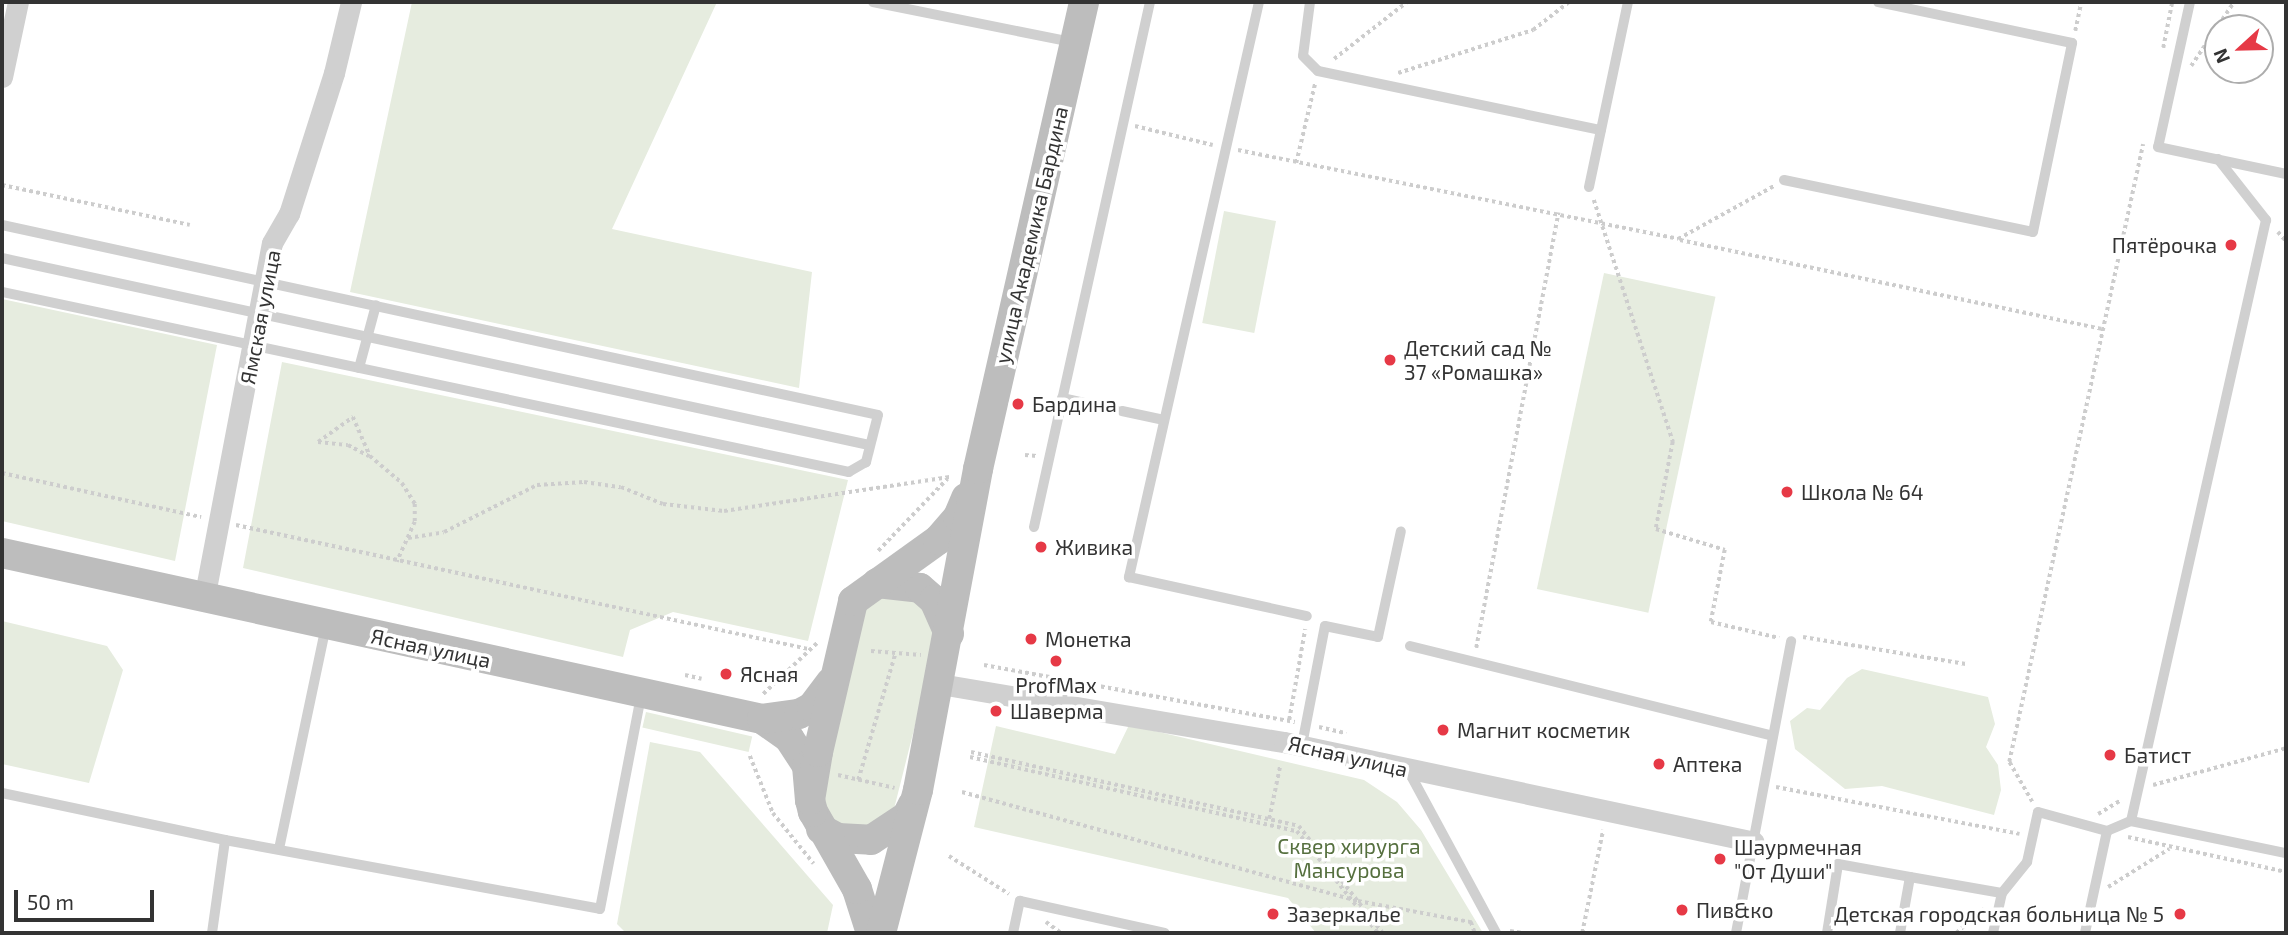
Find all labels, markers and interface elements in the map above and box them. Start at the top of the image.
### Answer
north arrow [2204,14,2274,84]
text: N [2208,46,2234,67]
street label: улица Академика Бардина [989,104,1073,366]
place label: Пятёрочка [2112,232,2217,258]
marker: Пятёрочка [2223,237,2239,253]
street label: Ямская улица [235,248,285,386]
place label: Детский сад № 37 «Ромашка» [1404,335,1552,385]
marker: Детский сад № 37 «Ромашка» [1382,352,1398,368]
place label: Бардина [1032,391,1117,417]
marker: Бардина [1010,396,1026,412]
place label: Школа № 64 [1801,479,1924,505]
marker: Школа № 64 [1779,484,1795,500]
place label: Живика [1055,534,1133,560]
marker: Живика [1033,539,1049,555]
street label: Ясная улица [369,623,493,673]
place label: Монетка [1045,626,1132,652]
marker: Монетка [1023,631,1039,647]
marker: ProfMax [1048,653,1064,669]
place label: Ясная [740,661,798,687]
marker: Ясная [718,666,734,682]
place label: ProfMax [1015,672,1097,698]
place label: Шаверма [1010,698,1104,724]
marker: Шаверма [988,703,1004,719]
place label: Магнит косметик [1457,717,1630,743]
marker: Магнит косметик [1435,722,1451,738]
street label: Ясная улица [1286,730,1410,782]
place label: Батист [2124,742,2191,768]
marker: Батист [2102,747,2118,763]
place label: Аптека [1673,751,1742,777]
marker: Аптека [1651,756,1667,772]
park label: Сквер хирурга Мансурова [1277,833,1421,883]
place label: Шаурмечная "От Души" [1734,834,1862,884]
marker: Шаурмечная "От Души" [1712,851,1728,867]
scale bar [18,876,158,920]
text: 50 m [27,889,74,914]
place label: Пив&ко [1696,897,1773,923]
place label: Зазеркалье [1287,901,1401,927]
place label: Детская городская больница № 5 [1834,901,2164,927]
marker: Пив&ко [1674,902,1690,918]
marker: Детская городская больница № 5 [2170,904,2190,924]
marker: Зазеркалье [1265,906,1281,922]

